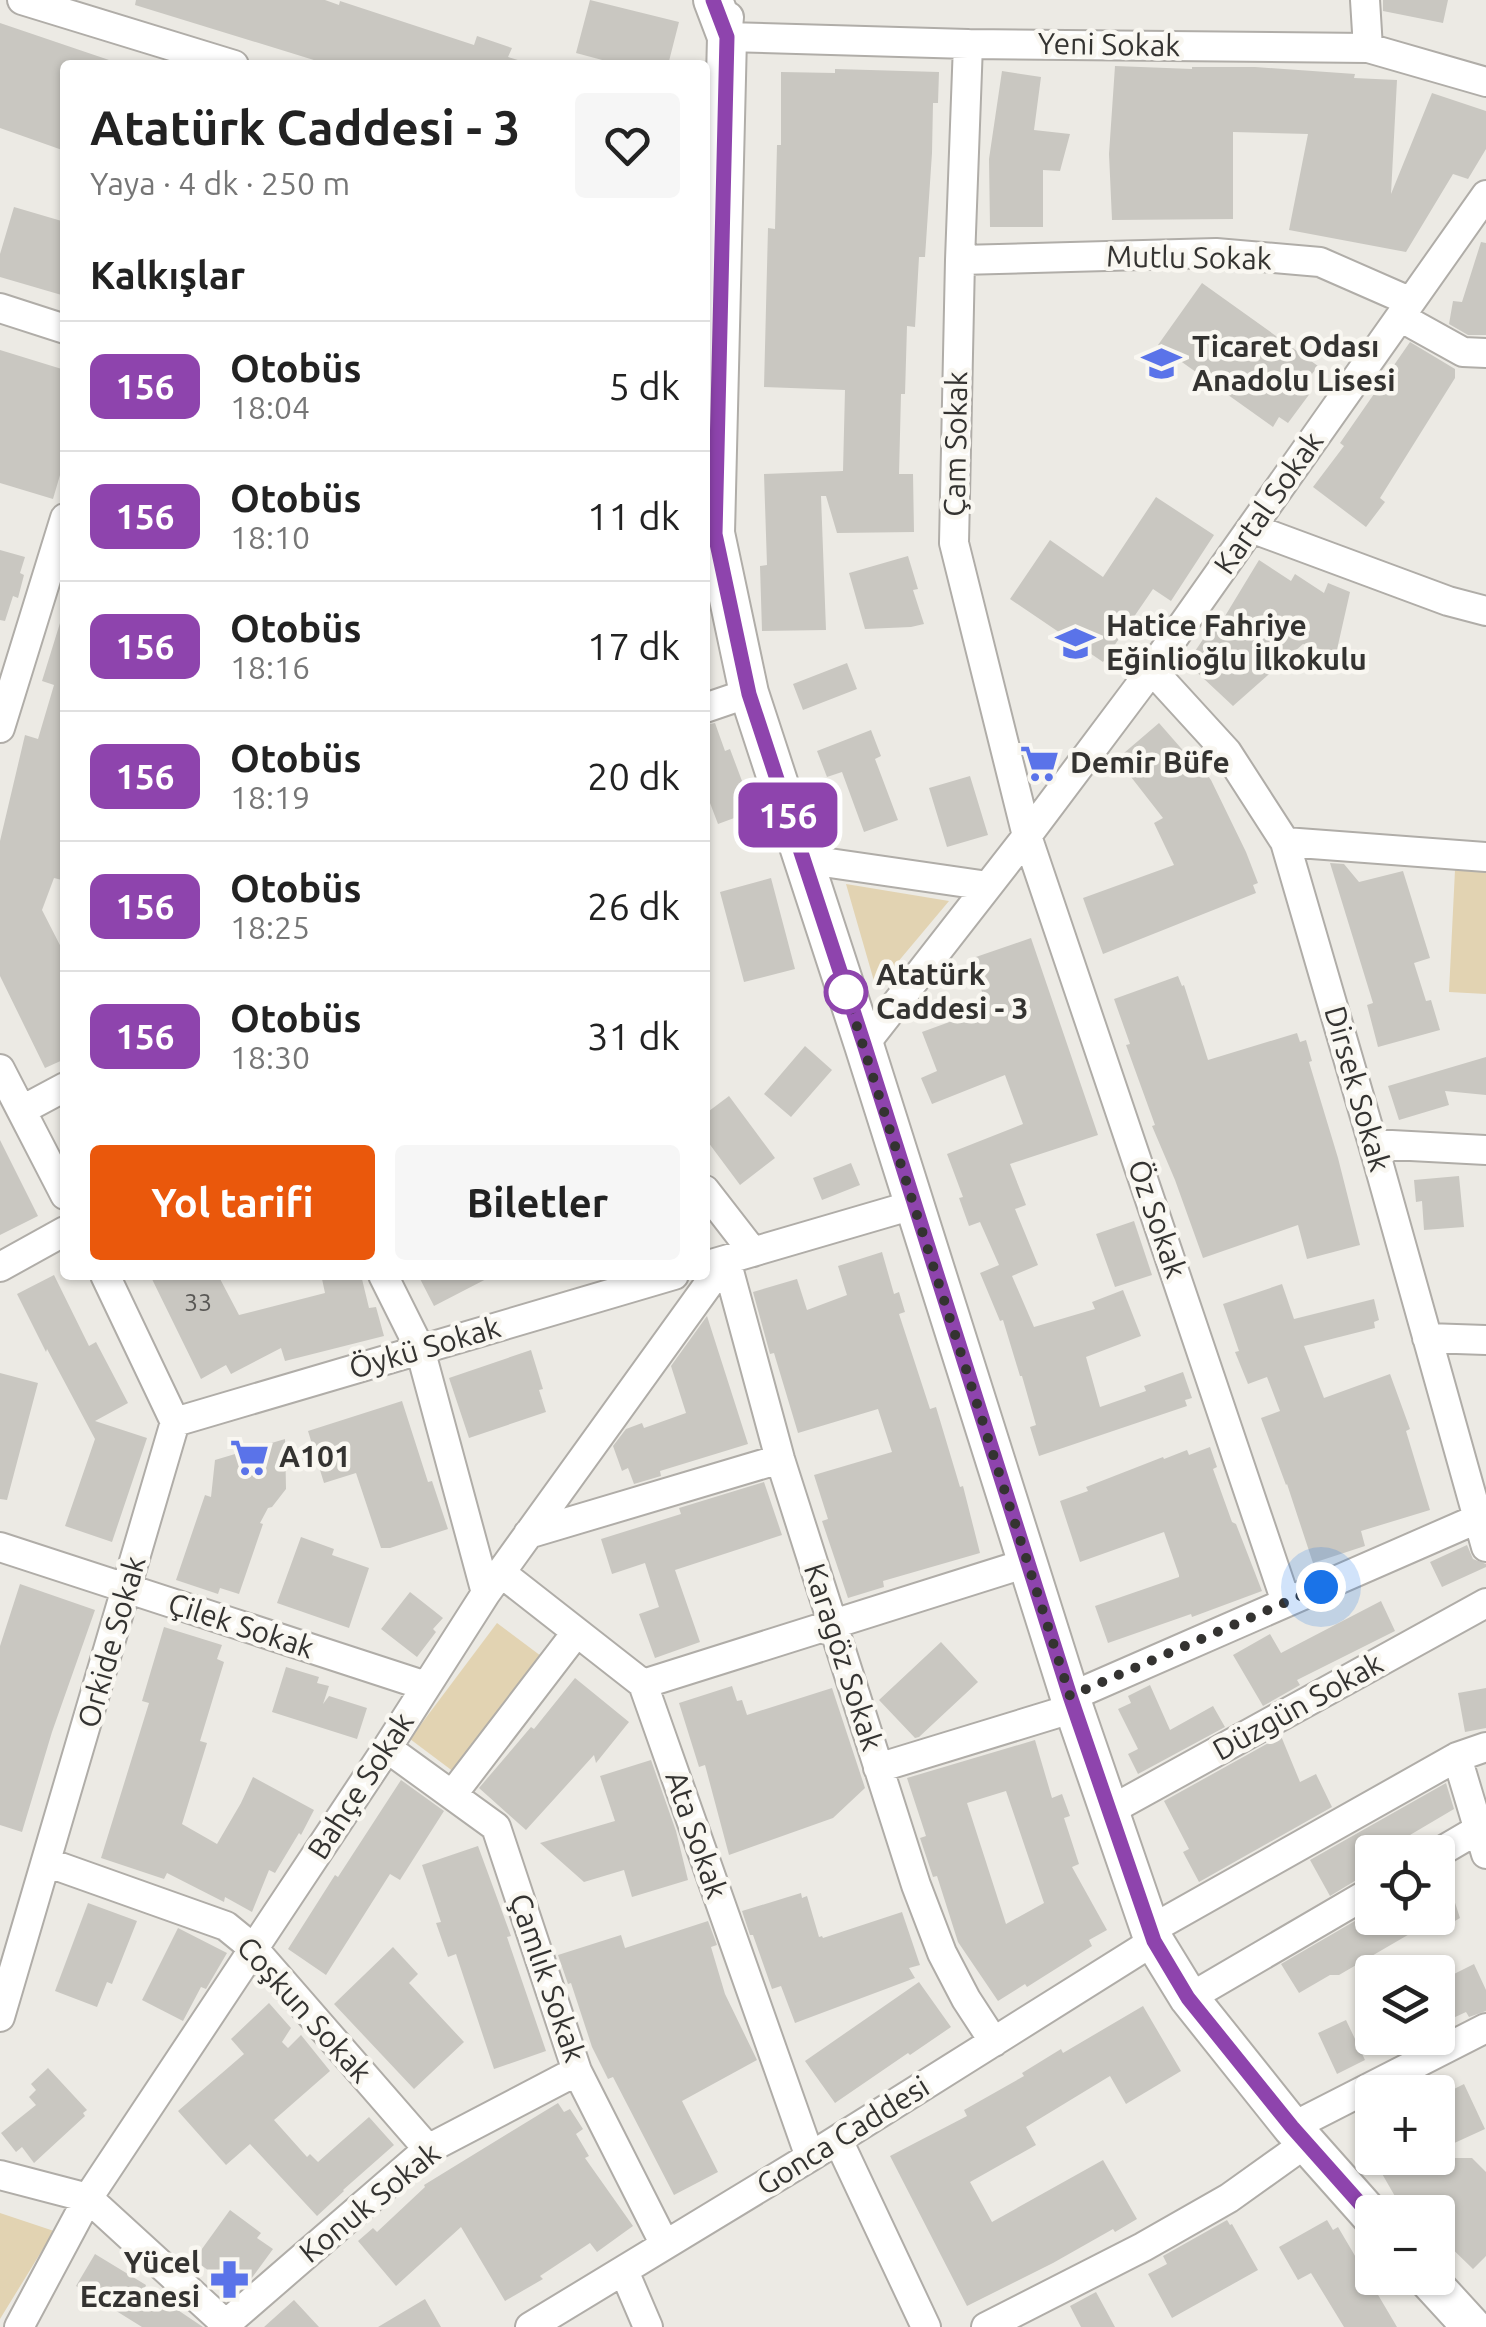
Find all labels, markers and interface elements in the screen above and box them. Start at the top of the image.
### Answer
street label: Yeni Sokak [1037,26,1181,62]
button: heart [575,93,680,198]
text: Atatürk Caddesi - 3 [90,100,520,154]
text: Yaya · 4 dk · 250 m [90,165,350,201]
street label: Mutlu Sokak [1106,239,1272,275]
text: Kalkışlar [90,254,245,296]
place label: Ticaret Odası Anadolu Lisesi [1192,329,1396,397]
school or university icon: Ticaret Odası Anadolu Lisesi [1141,343,1183,385]
text: Otobüs [230,347,362,389]
text: 5 dk [608,365,680,407]
text: 156 [115,366,175,406]
street label: Çam Sokak [937,371,973,517]
text: 18:04 [230,389,310,425]
street label: Kartal Sokak [1207,425,1330,580]
text: Otobüs [230,477,362,519]
text: 11 dk [587,495,680,537]
text: 156 [115,496,175,536]
text: 18:10 [230,519,310,555]
text: Otobüs [230,607,362,649]
place label: Hatice Fahriye Eğinlioğlu İlkokulu [1106,608,1367,676]
school or university icon: Hatice Fahriye Eğinlioğlu İlkokulu [1055,622,1097,664]
text: 17 dk [587,625,680,667]
text: 156 [115,626,175,666]
text: 18:16 [230,649,310,685]
text: Otobüs [230,737,362,779]
supermarket icon: Demir Büfe [1019,742,1061,784]
place label: Demir Büfe [1070,745,1230,779]
text: 20 dk [587,755,680,797]
text: 156 [115,756,175,796]
text: 18:19 [230,779,310,815]
line badge: 156 [730,782,846,848]
text: 156 [758,795,818,835]
text: Otobüs [230,867,362,909]
text: 26 dk [587,885,680,927]
text: 156 [115,886,175,926]
text: 18:25 [230,909,310,945]
place label: Atatürk Caddesi - 3 [876,957,1028,1025]
marker: Atatürk Caddesi - 3 [825,971,867,1013]
text: Otobüs [230,997,362,1039]
street label: Dirsek Sokak [1318,1002,1398,1175]
text: 31 dk [587,1015,680,1057]
text: 156 [115,1016,175,1056]
text: 18:30 [230,1039,310,1075]
button: Yol tarifi [90,1145,375,1260]
button: Biletler [395,1145,680,1260]
street label: Öz Sokak [1122,1155,1194,1282]
house number: 33 [184,1288,212,1316]
street label: Öykü Sokak [345,1309,504,1385]
supermarket icon: A101 [228,1436,270,1478]
place label: A101 [279,1439,351,1473]
street label: Orkide Sokak [70,1552,152,1731]
street label: Karagöz Sokak [798,1559,890,1754]
your location [1296,1562,1346,1612]
street label: Çilek Sokak [164,1586,318,1665]
street label: Düzgün Sokak [1207,1645,1388,1767]
street label: Bahçe Sokak [300,1706,420,1865]
street label: Ata Sokak [659,1767,735,1903]
map controls [1355,1835,1455,2295]
button: locate [1355,1835,1455,1935]
street label: Çamlık Sokak [503,1889,593,2066]
street label: Coşkun Sokak [231,1930,379,2089]
button: layers [1355,1955,1455,2055]
street label: Gonca Caddesi [750,2069,935,2202]
button: + [1355,2075,1455,2175]
street label: Konuk Sokak [292,2135,446,2269]
button: − [1355,2195,1455,2295]
place label: Yücel Eczanesi [80,2245,200,2313]
pharmacy icon: Yücel Eczanesi [209,2259,251,2301]

